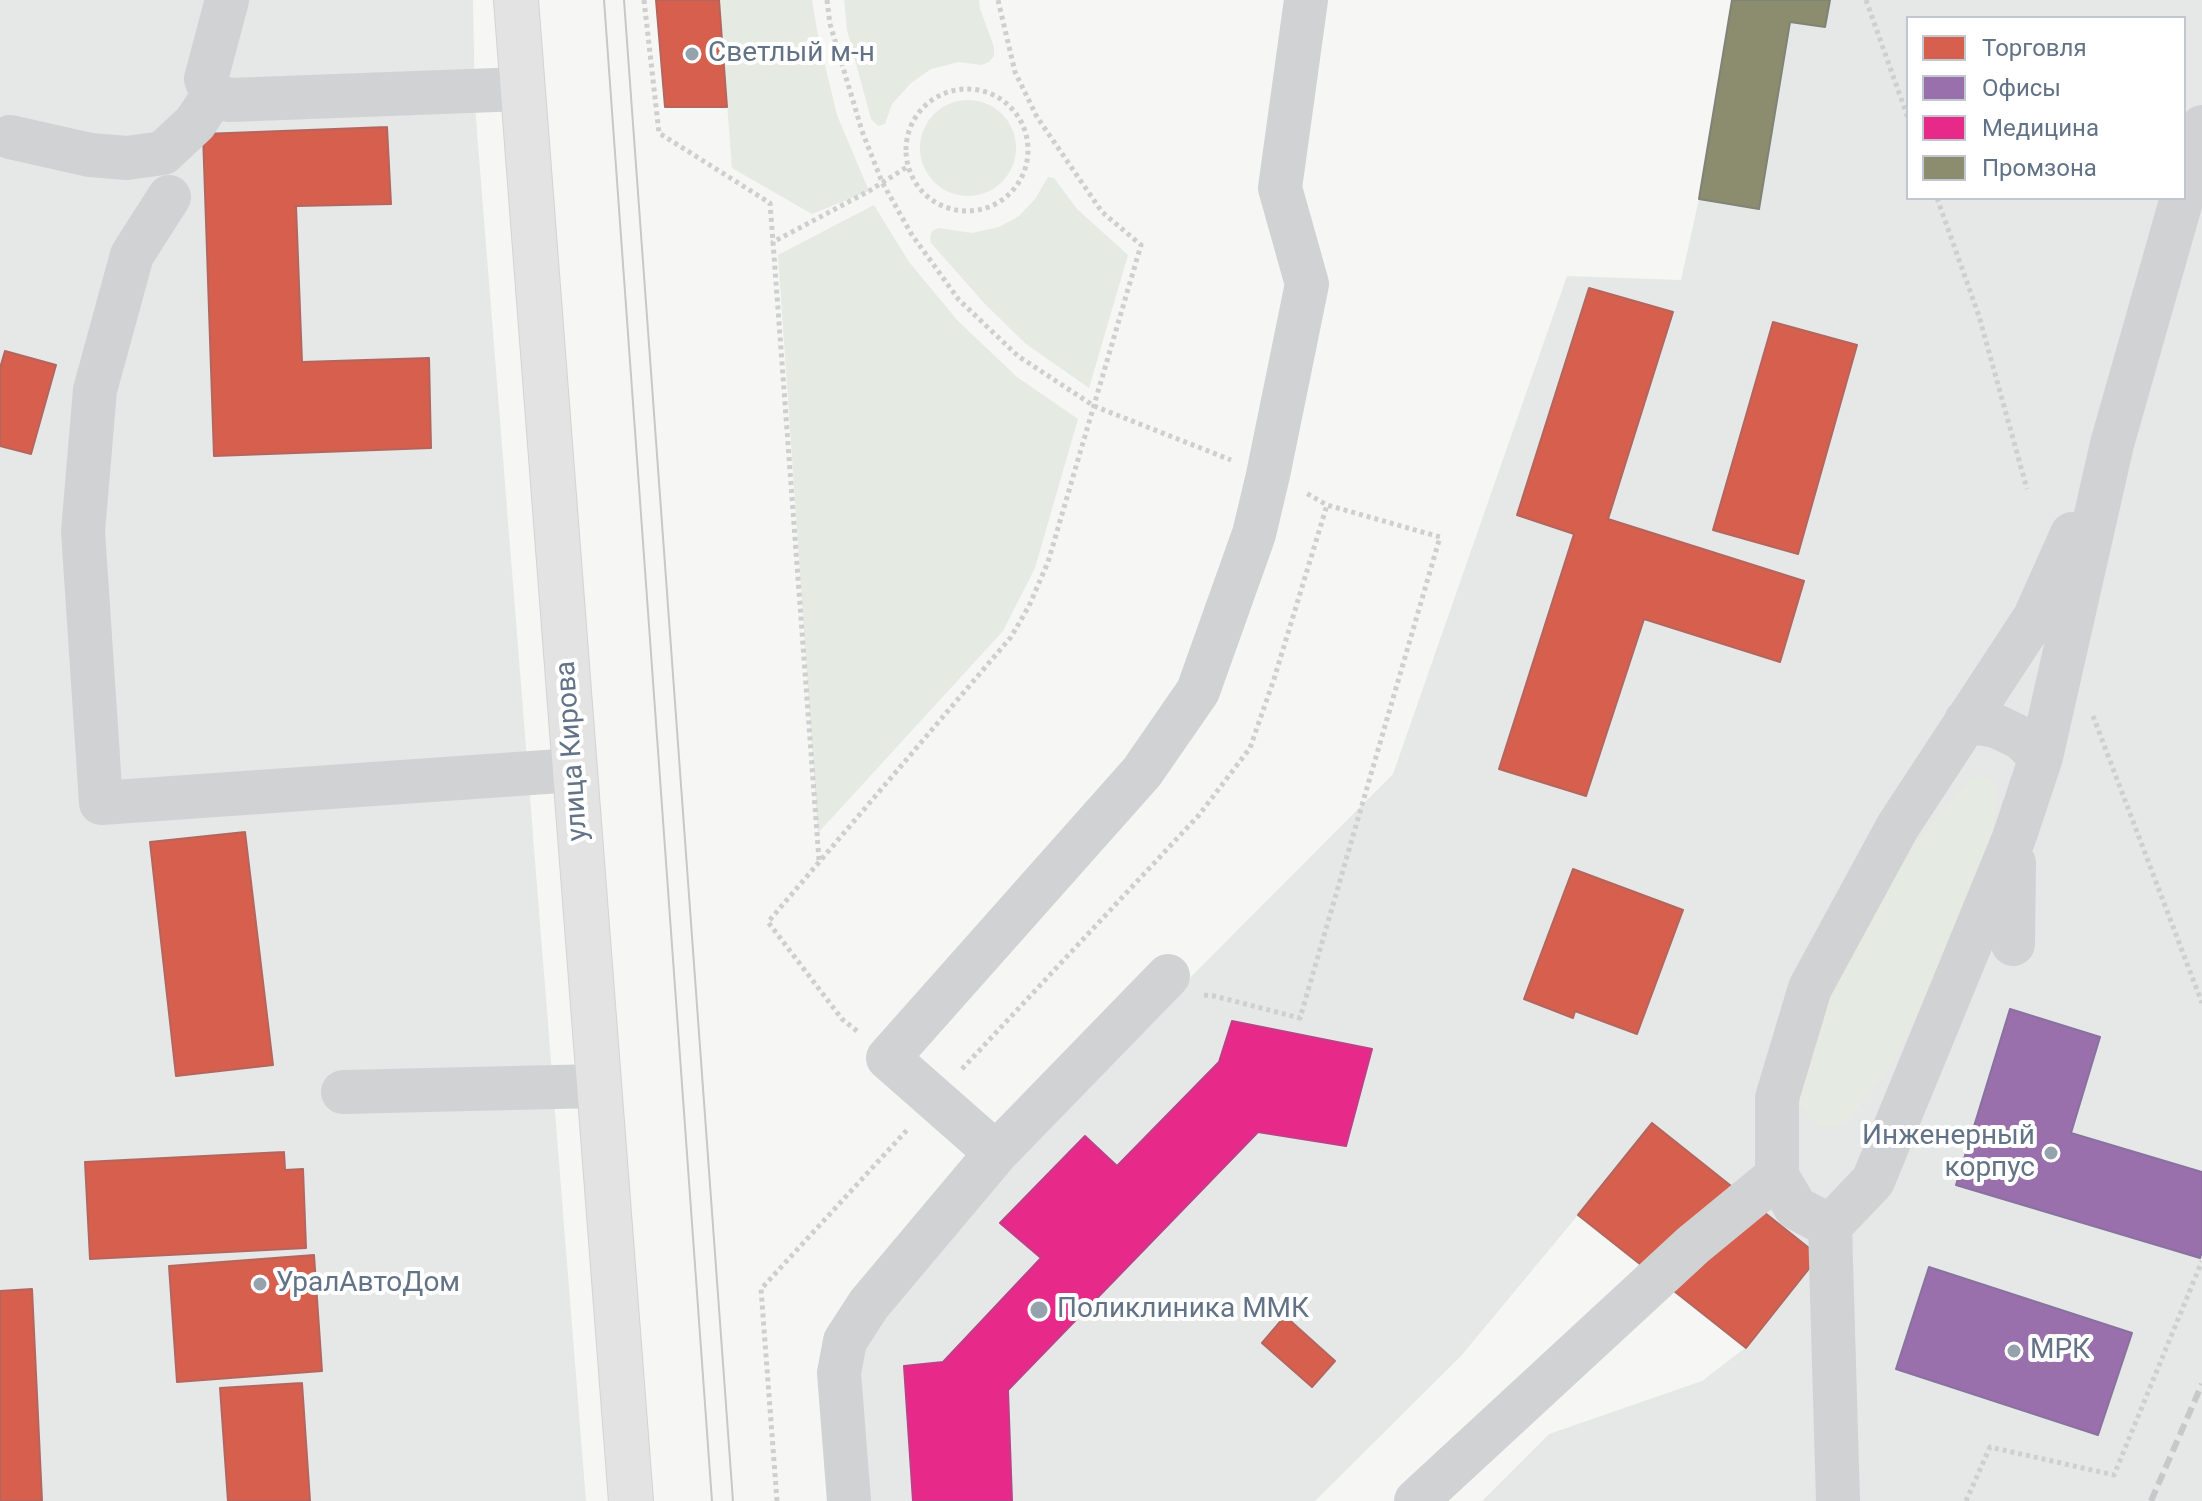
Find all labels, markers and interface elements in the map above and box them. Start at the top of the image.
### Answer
legend [1906,16,2186,200]
text: Торговля [1982,34,2087,62]
place label: Светлый м-н [708,37,875,71]
marker: Светлый м-н [683,45,701,63]
text: Офисы [1982,74,2061,102]
text: Медицина [1982,114,2099,142]
text: Промзона [1982,154,2097,182]
street label: улица Кирова [550,660,596,842]
place label: Инженерный корпус [1862,1120,2035,1186]
marker: Инженерный корпус [2042,1144,2060,1162]
place label: УралАвтоДом [276,1267,460,1301]
marker: УралАвтоДом [251,1275,269,1293]
place label: Поликлиника ММК [1057,1293,1309,1327]
marker: Поликлиника ММК [1028,1299,1050,1321]
place label: МРК [2030,1334,2090,1368]
marker: МРК [2005,1342,2023,1360]

